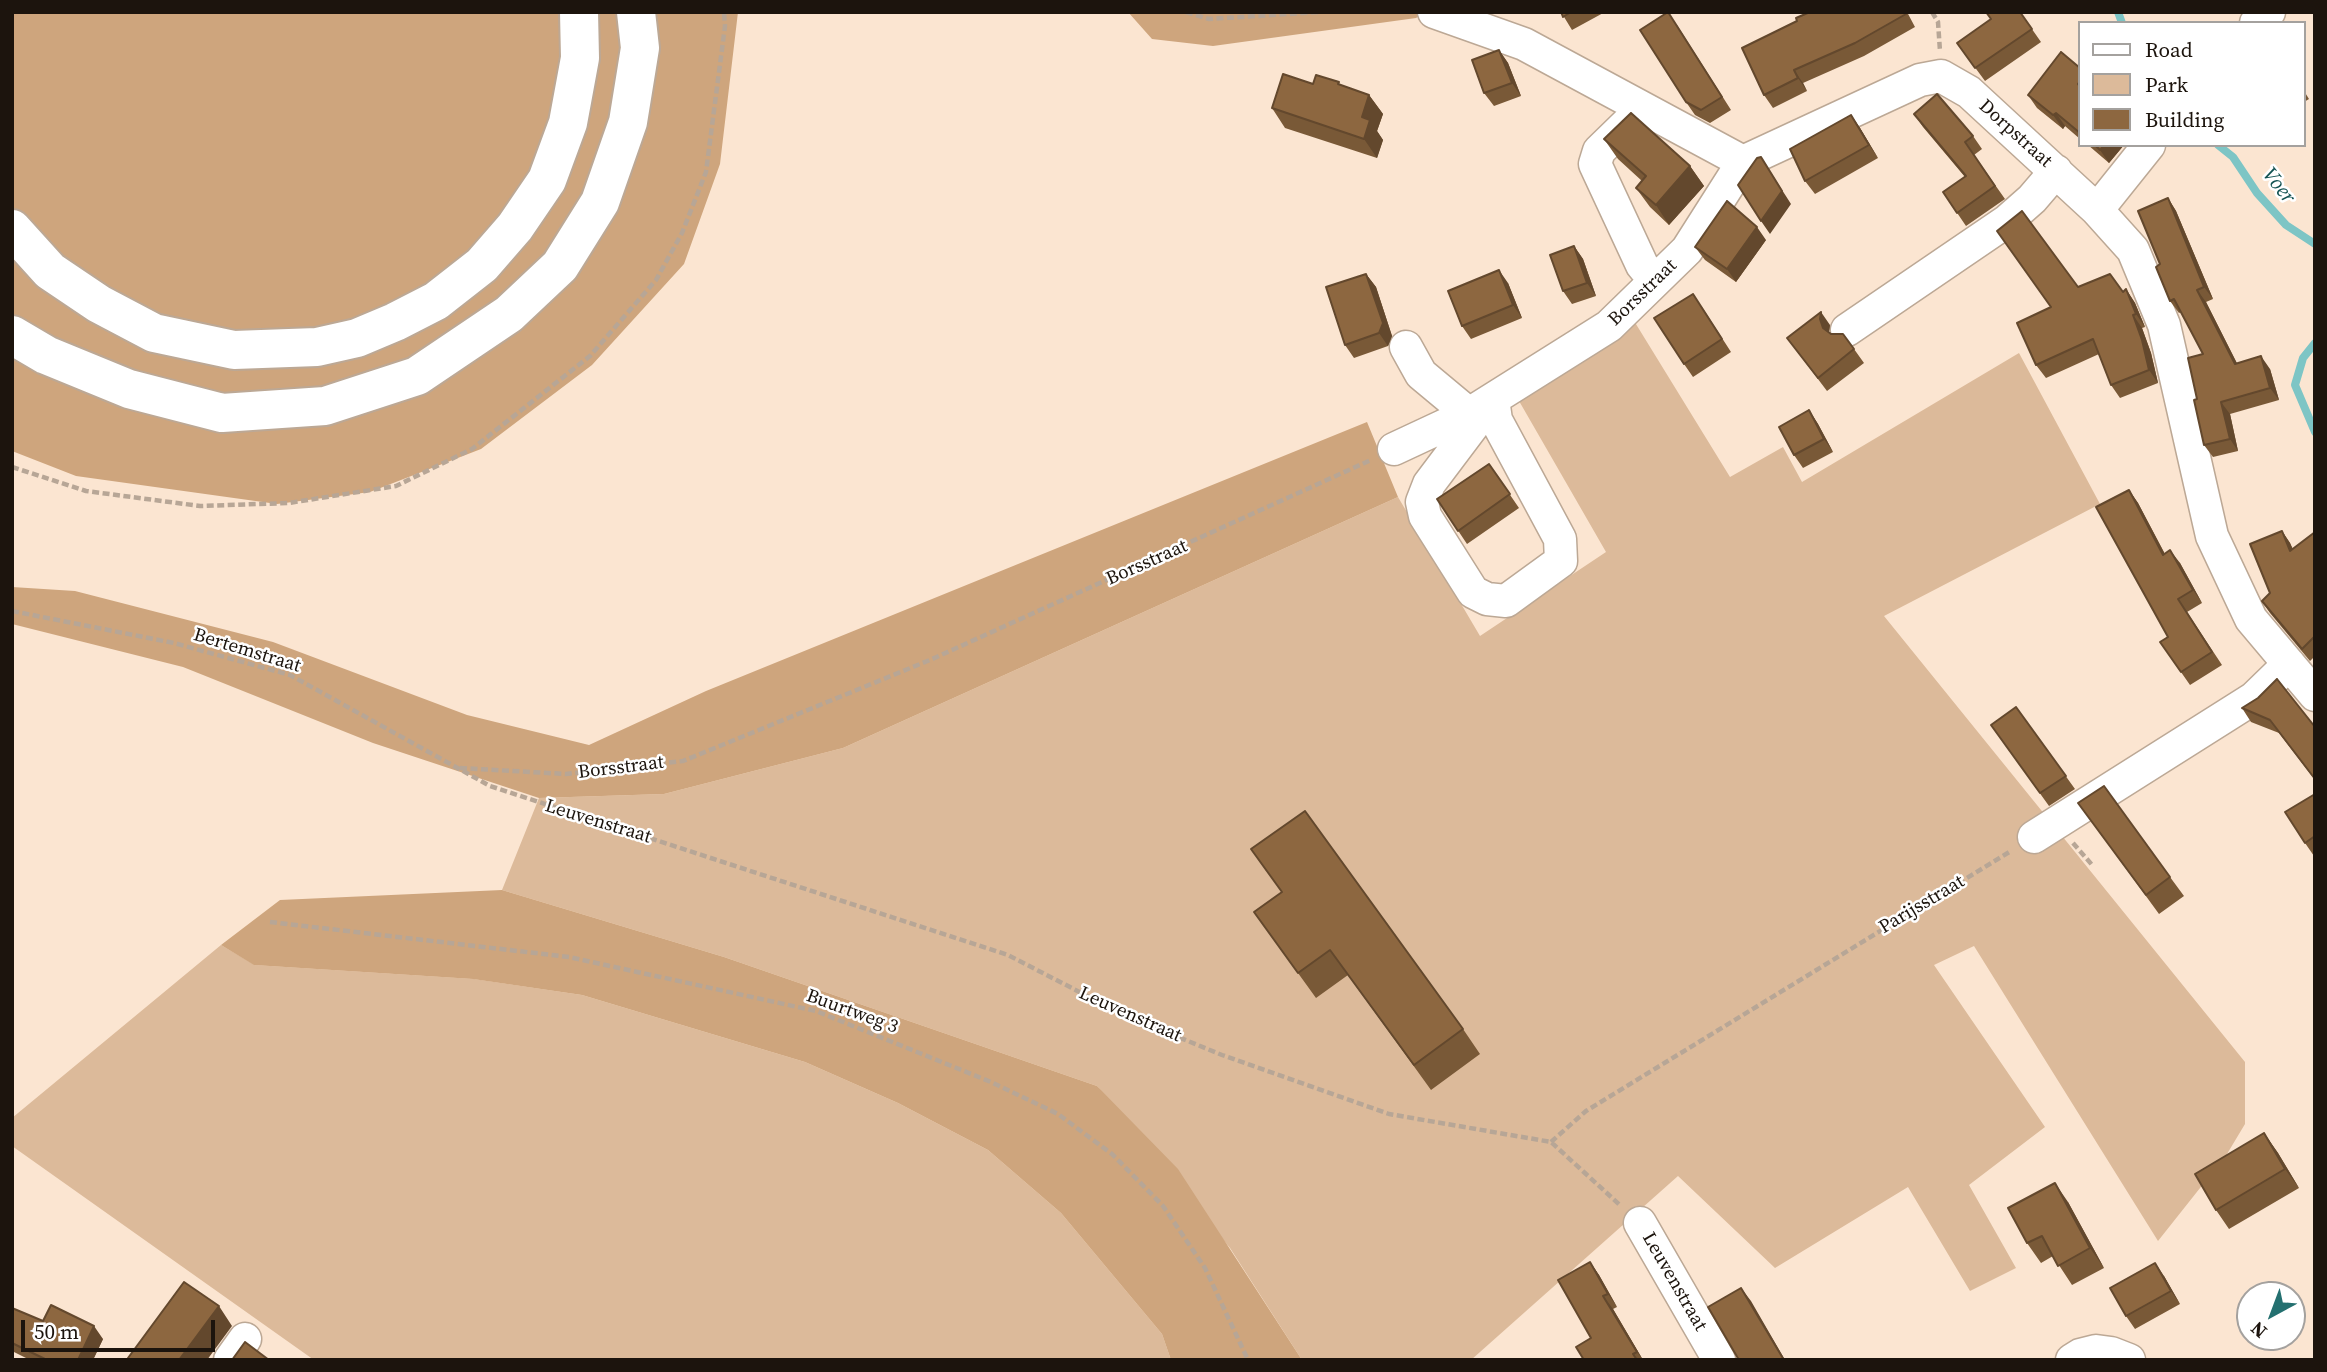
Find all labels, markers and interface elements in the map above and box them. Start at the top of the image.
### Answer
legend [2078,21,2306,147]
text: Road [2145,35,2193,64]
text: Park [2145,70,2188,99]
street label: Dorpstraat [1974,95,2056,173]
text: Building [2145,105,2224,134]
water label: Voer [2256,163,2300,209]
street label: Borsstraat [1604,255,1682,331]
street label: Borsstraat [1103,535,1191,591]
street label: Bertemstraat [191,624,303,678]
street label: Borsstraat [577,751,665,785]
street label: Leuvenstraat [542,795,654,849]
street label: Parijsstraat [1875,871,1969,939]
street label: Leuvenstraat [1075,982,1185,1048]
street label: Buurtweg 3 [803,985,901,1039]
street label: Leuvenstraat [1637,1229,1711,1335]
north arrow [2236,1281,2306,1351]
scale bar [24,1306,219,1350]
text: N [2245,1316,2272,1345]
text: 50 m [34,1317,79,1346]

